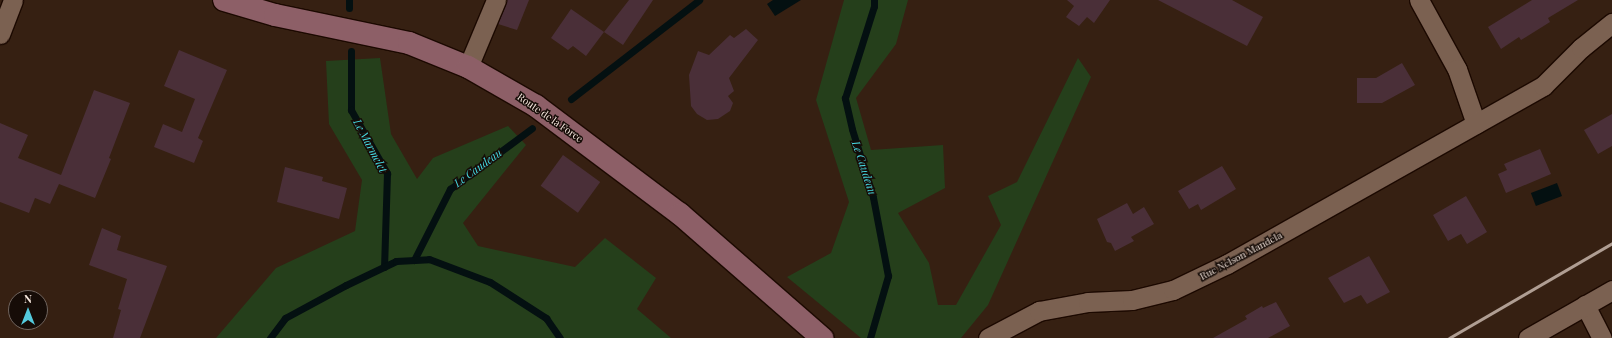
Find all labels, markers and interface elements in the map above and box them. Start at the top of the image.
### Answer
street label: Route de la Force [515,91,585,145]
water label: Le Marmelet [350,117,390,175]
water label: Le Caudeau [849,139,879,197]
water label: Le Caudeau [451,146,505,190]
street label: Rue Nelson Mandela [1198,229,1284,283]
north arrow [8,290,48,330]
text: N [24,291,32,306]

